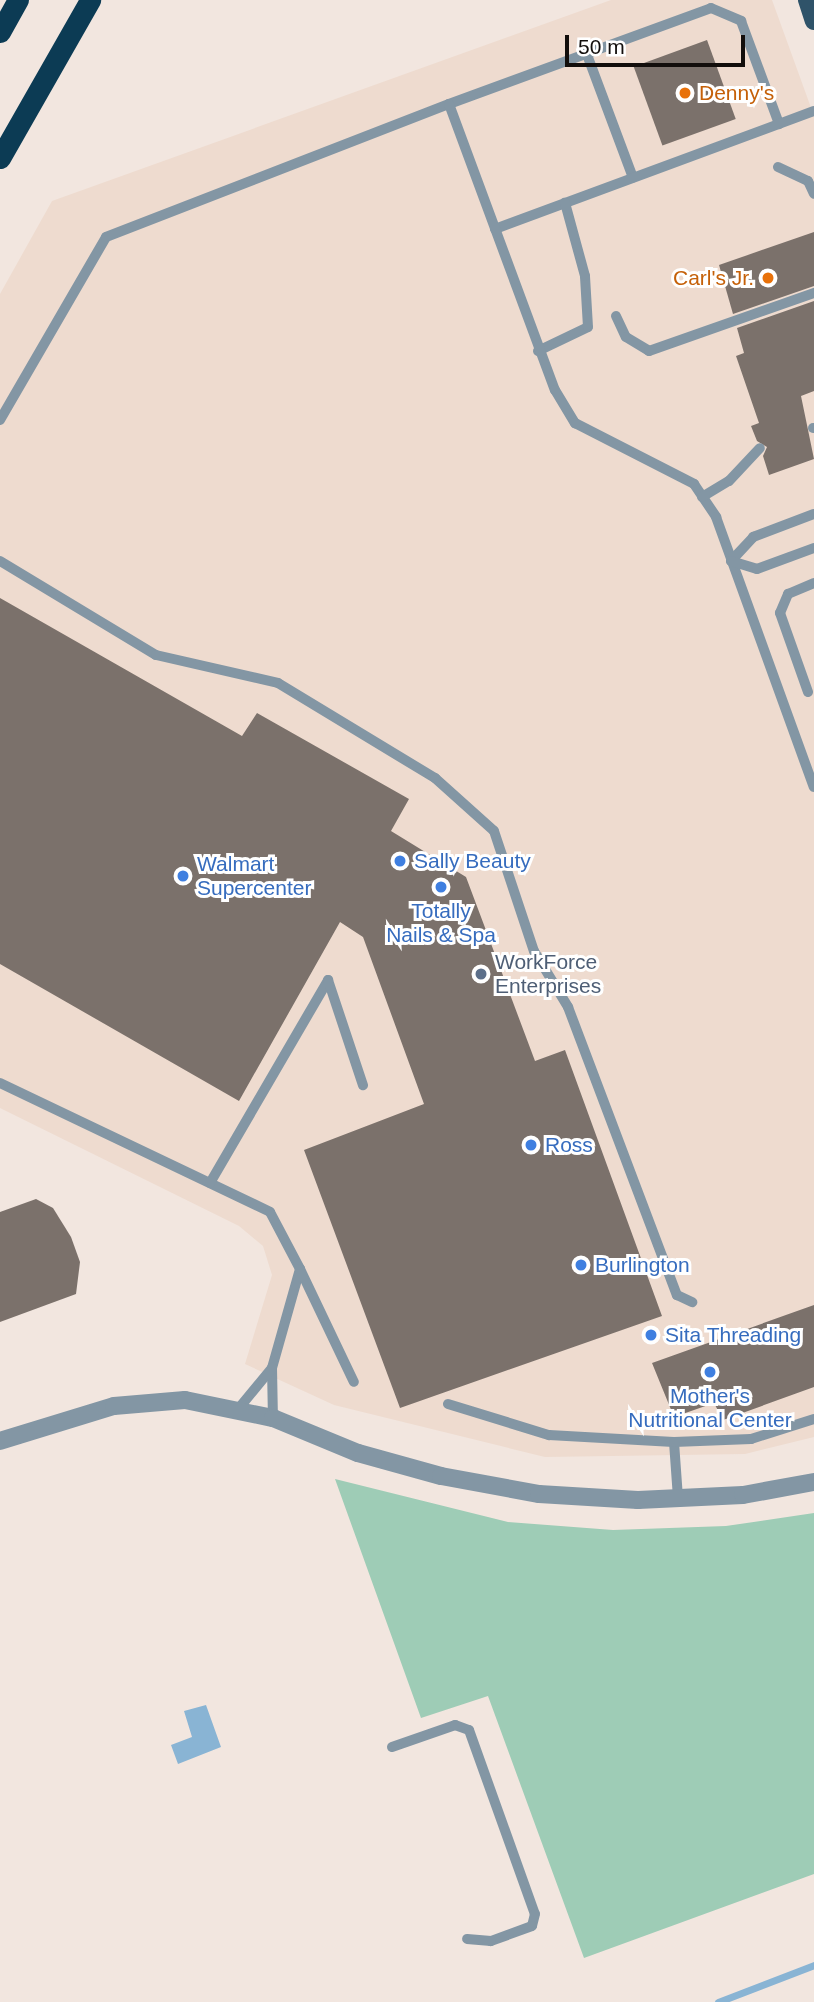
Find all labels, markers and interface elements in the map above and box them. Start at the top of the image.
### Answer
scale bar [569,21,749,65]
text: 50 m [578,35,625,58]
place label: Denny's [699,80,774,106]
marker: Denny's [677,85,693,101]
place label: Carl's Jr. [673,265,754,291]
marker: Carl's Jr. [760,270,776,286]
place label: Sally Beauty [414,848,531,874]
place label: Walmart Supercenter [197,851,311,901]
marker: Sally Beauty [392,853,408,869]
marker: Walmart Supercenter [175,868,191,884]
marker: Totally Nails & Spa [433,879,449,895]
place label: Totally Nails & Spa [386,898,496,948]
place label: WorkForce Enterprises [495,949,601,999]
marker: WorkForce Enterprises [473,966,489,982]
place label: Ross [545,1132,593,1158]
marker: Ross [523,1137,539,1153]
place label: Burlington [595,1252,690,1278]
marker: Burlington [573,1257,589,1273]
place label: Sita Threading [665,1322,802,1348]
marker: Sita Threading [643,1327,659,1343]
marker: Mother's Nutritional Center [702,1364,718,1380]
place label: Mother's Nutritional Center [628,1383,792,1433]

